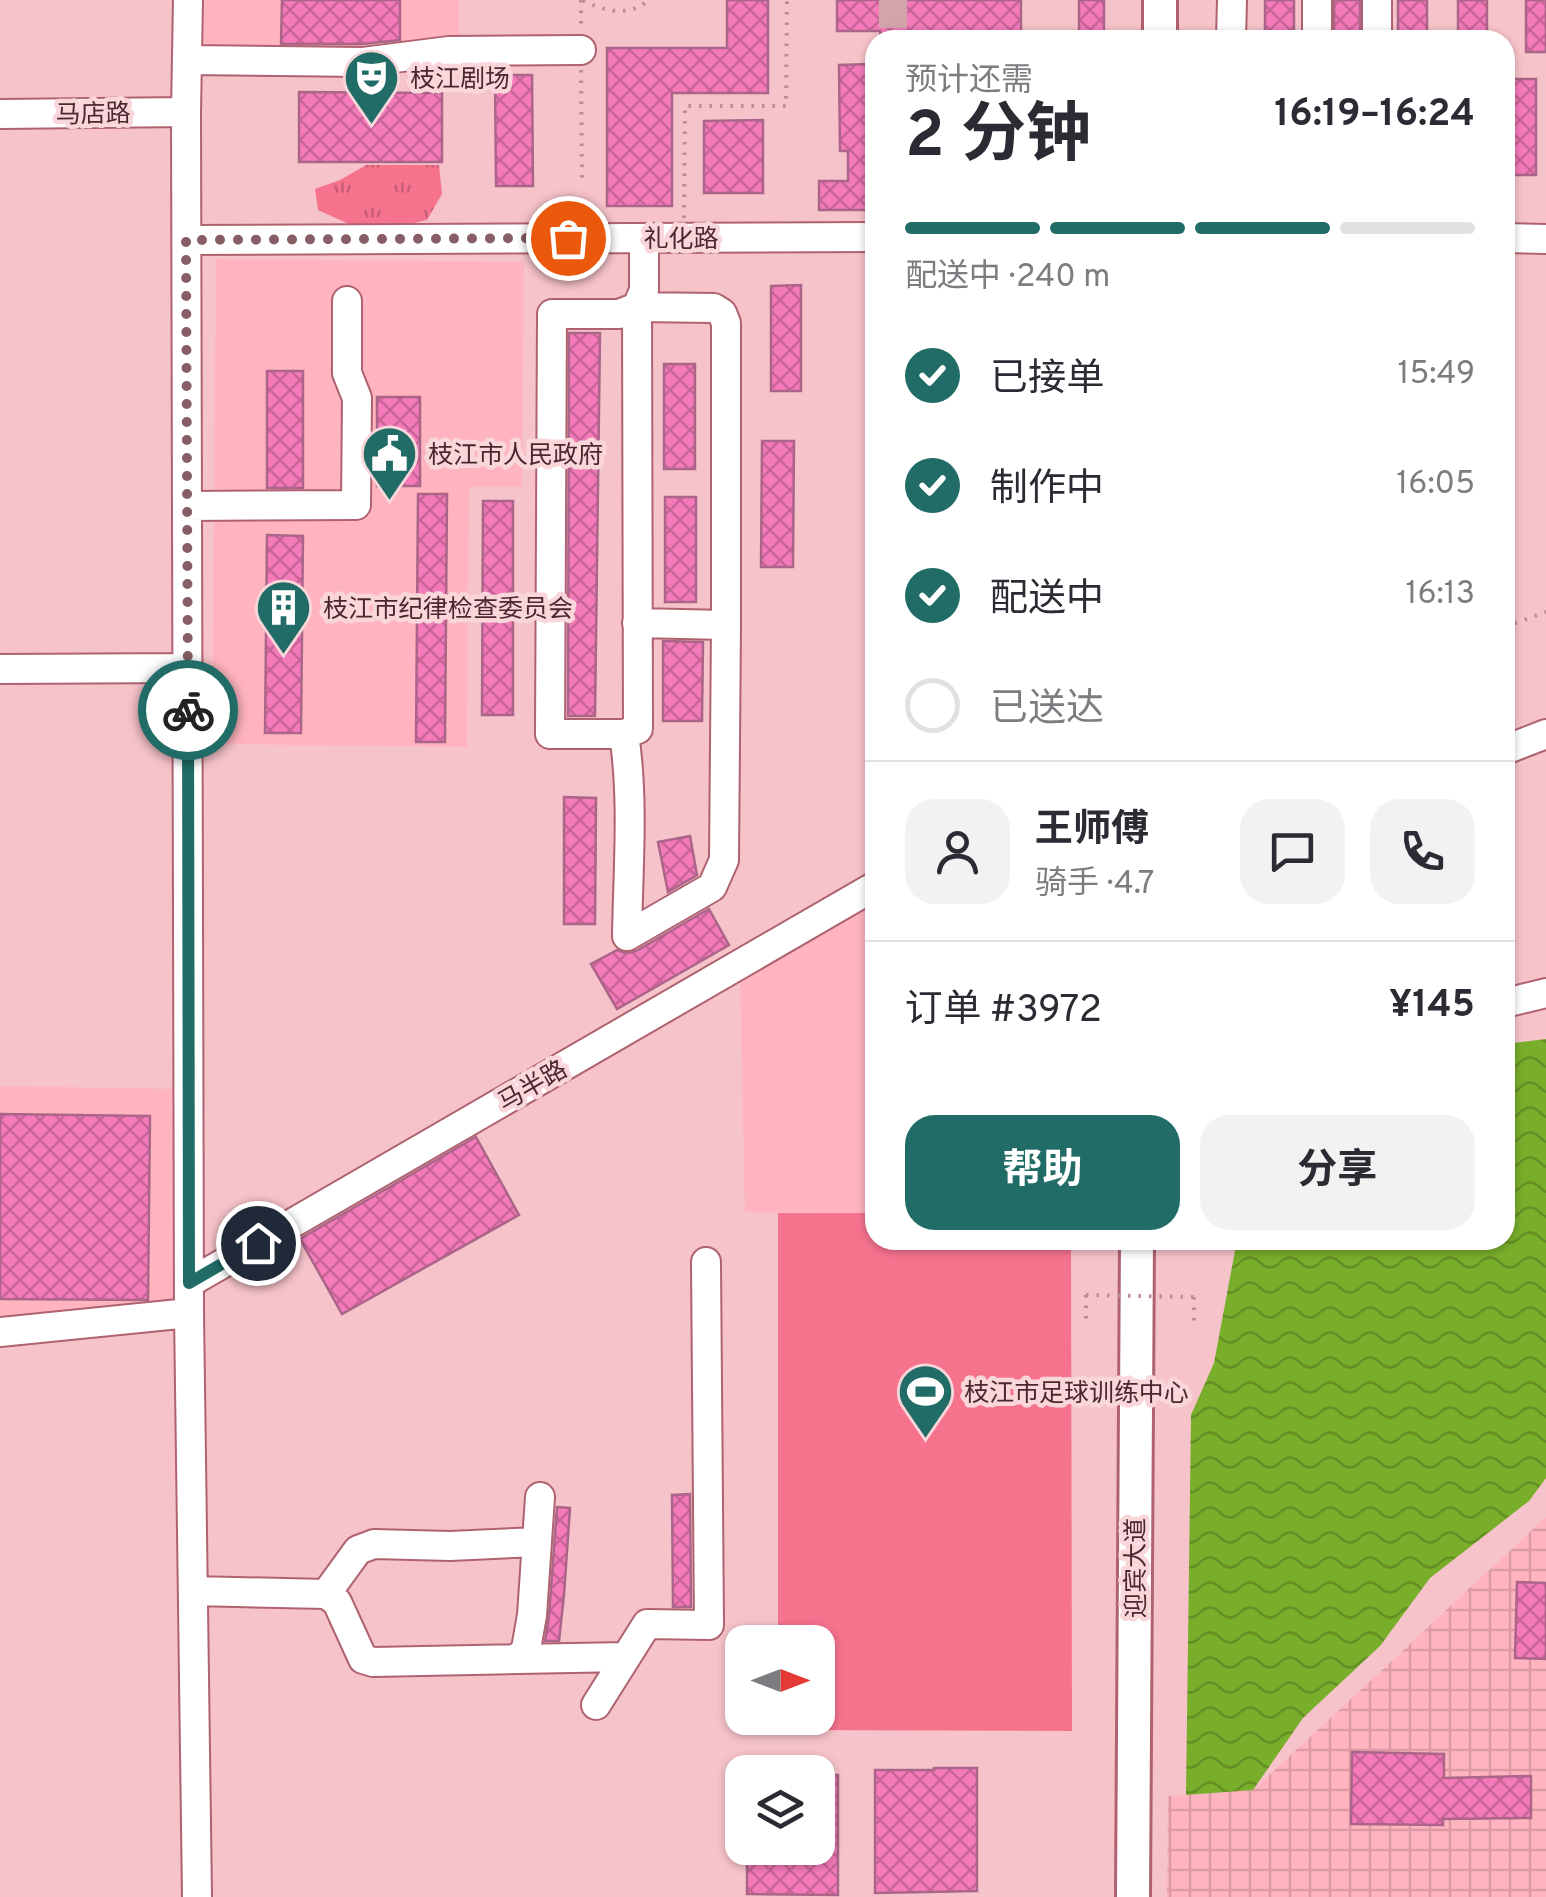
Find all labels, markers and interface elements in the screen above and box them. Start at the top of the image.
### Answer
theatre icon: 枝江剧场 [341,48,401,127]
text: 预计还需 [905,62,1033,102]
place label: 枝江剧场 [410,65,510,97]
text: 16:19–16:24 [1274,91,1475,140]
text: 2 分钟 [905,98,1091,180]
street label: 马店路 [55,99,131,133]
pin [526,196,611,281]
icon: bag [541,211,596,266]
street label: 礼化路 [643,225,719,257]
text: 配送中 · 240 m [905,258,1110,298]
icon: check [905,348,960,403]
text: 15:49 [1397,355,1475,395]
text: 已接单 [990,356,1104,405]
public building icon: 枝江市人民政府 [359,424,419,503]
place label: 枝江市人民政府 [428,441,603,473]
icon: check [905,458,960,513]
text: 16:05 [1396,465,1475,505]
text: 制作中 [990,466,1104,515]
icon: check [905,568,960,623]
text: 16:13 [1406,575,1475,615]
text: 配送中 [990,576,1104,625]
building icon: 枝江市纪律检查委员会 [254,578,314,657]
place label: 枝江市纪律检查委员会 [323,595,573,627]
courier [138,660,238,760]
icon: bike [161,683,216,738]
text: 已送达 [990,686,1104,735]
button: person [905,799,1010,904]
button: chat [1240,799,1345,904]
button: phone [1370,799,1475,904]
text: 王师傅 [1035,807,1149,856]
text: 骑手 · 4.7 [1035,865,1155,905]
text: ¥145 [1389,982,1475,1031]
text: 订单 #3972 [905,987,1102,1036]
street label: 马半路 [493,1055,574,1120]
button: 帮助 [905,1115,1180,1230]
button: 分享 [1200,1115,1475,1230]
pin [216,1201,301,1286]
icon: home [231,1216,286,1271]
sports icon: 枝江市足球训练中心 [895,1362,955,1441]
place label: 枝江市足球训练中心 [964,1379,1189,1411]
street label: 迎宾大道 [1122,1518,1154,1618]
north arrow [725,1625,835,1735]
map controls [725,1625,835,1865]
button: layers [725,1755,835,1865]

